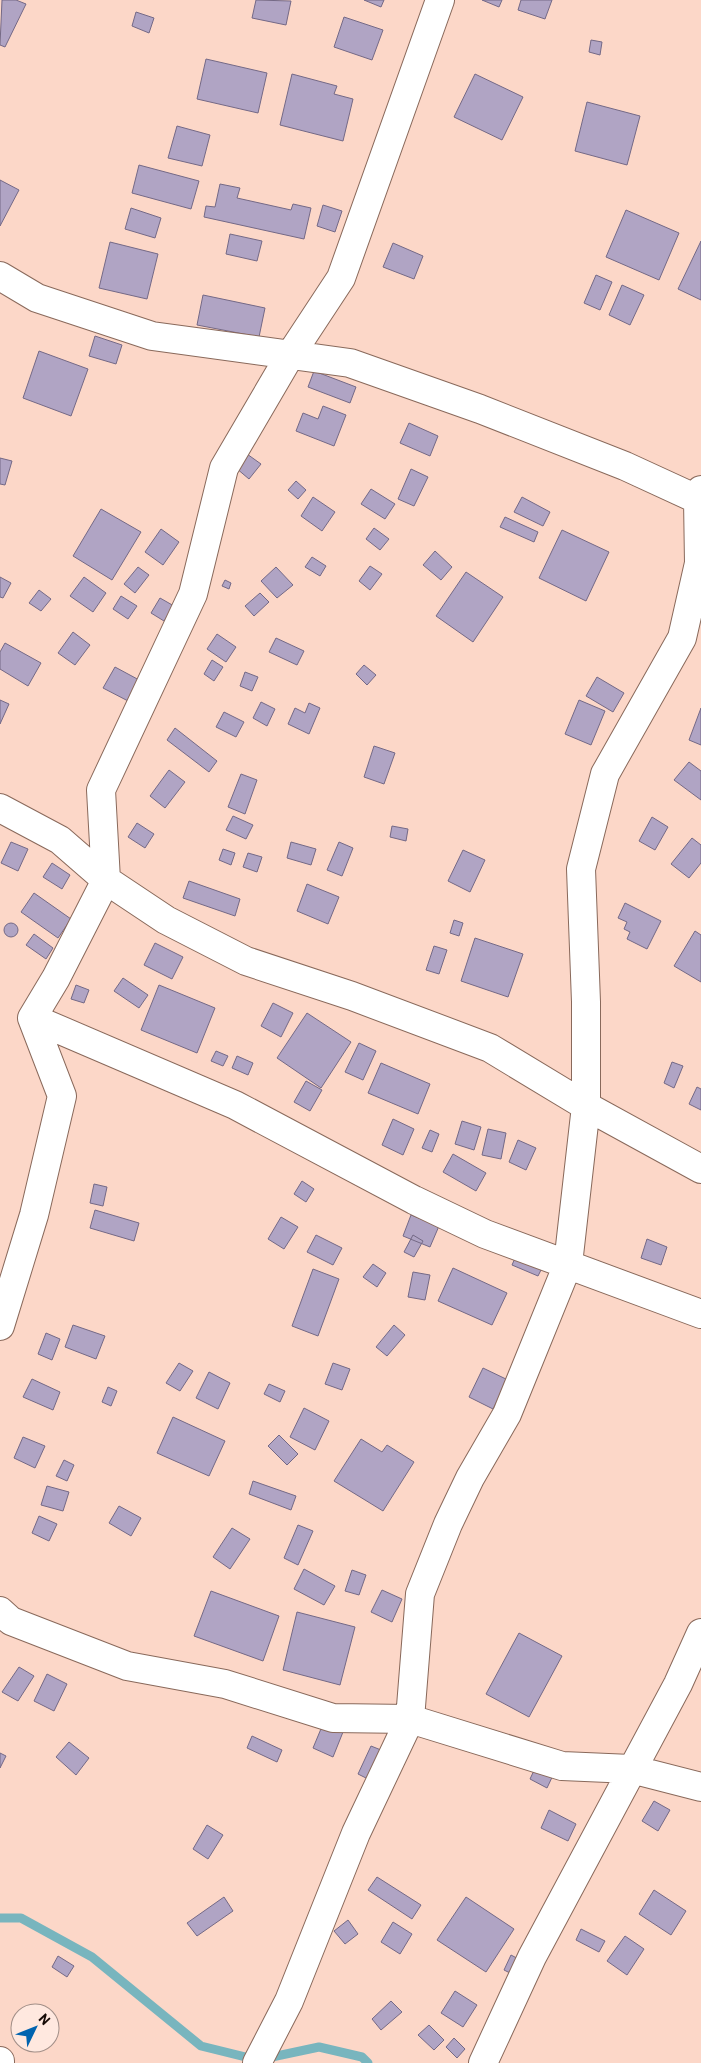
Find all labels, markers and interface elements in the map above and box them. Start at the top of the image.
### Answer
north arrow [10,2003,60,2053]
text: N [35,2010,54,2028]

